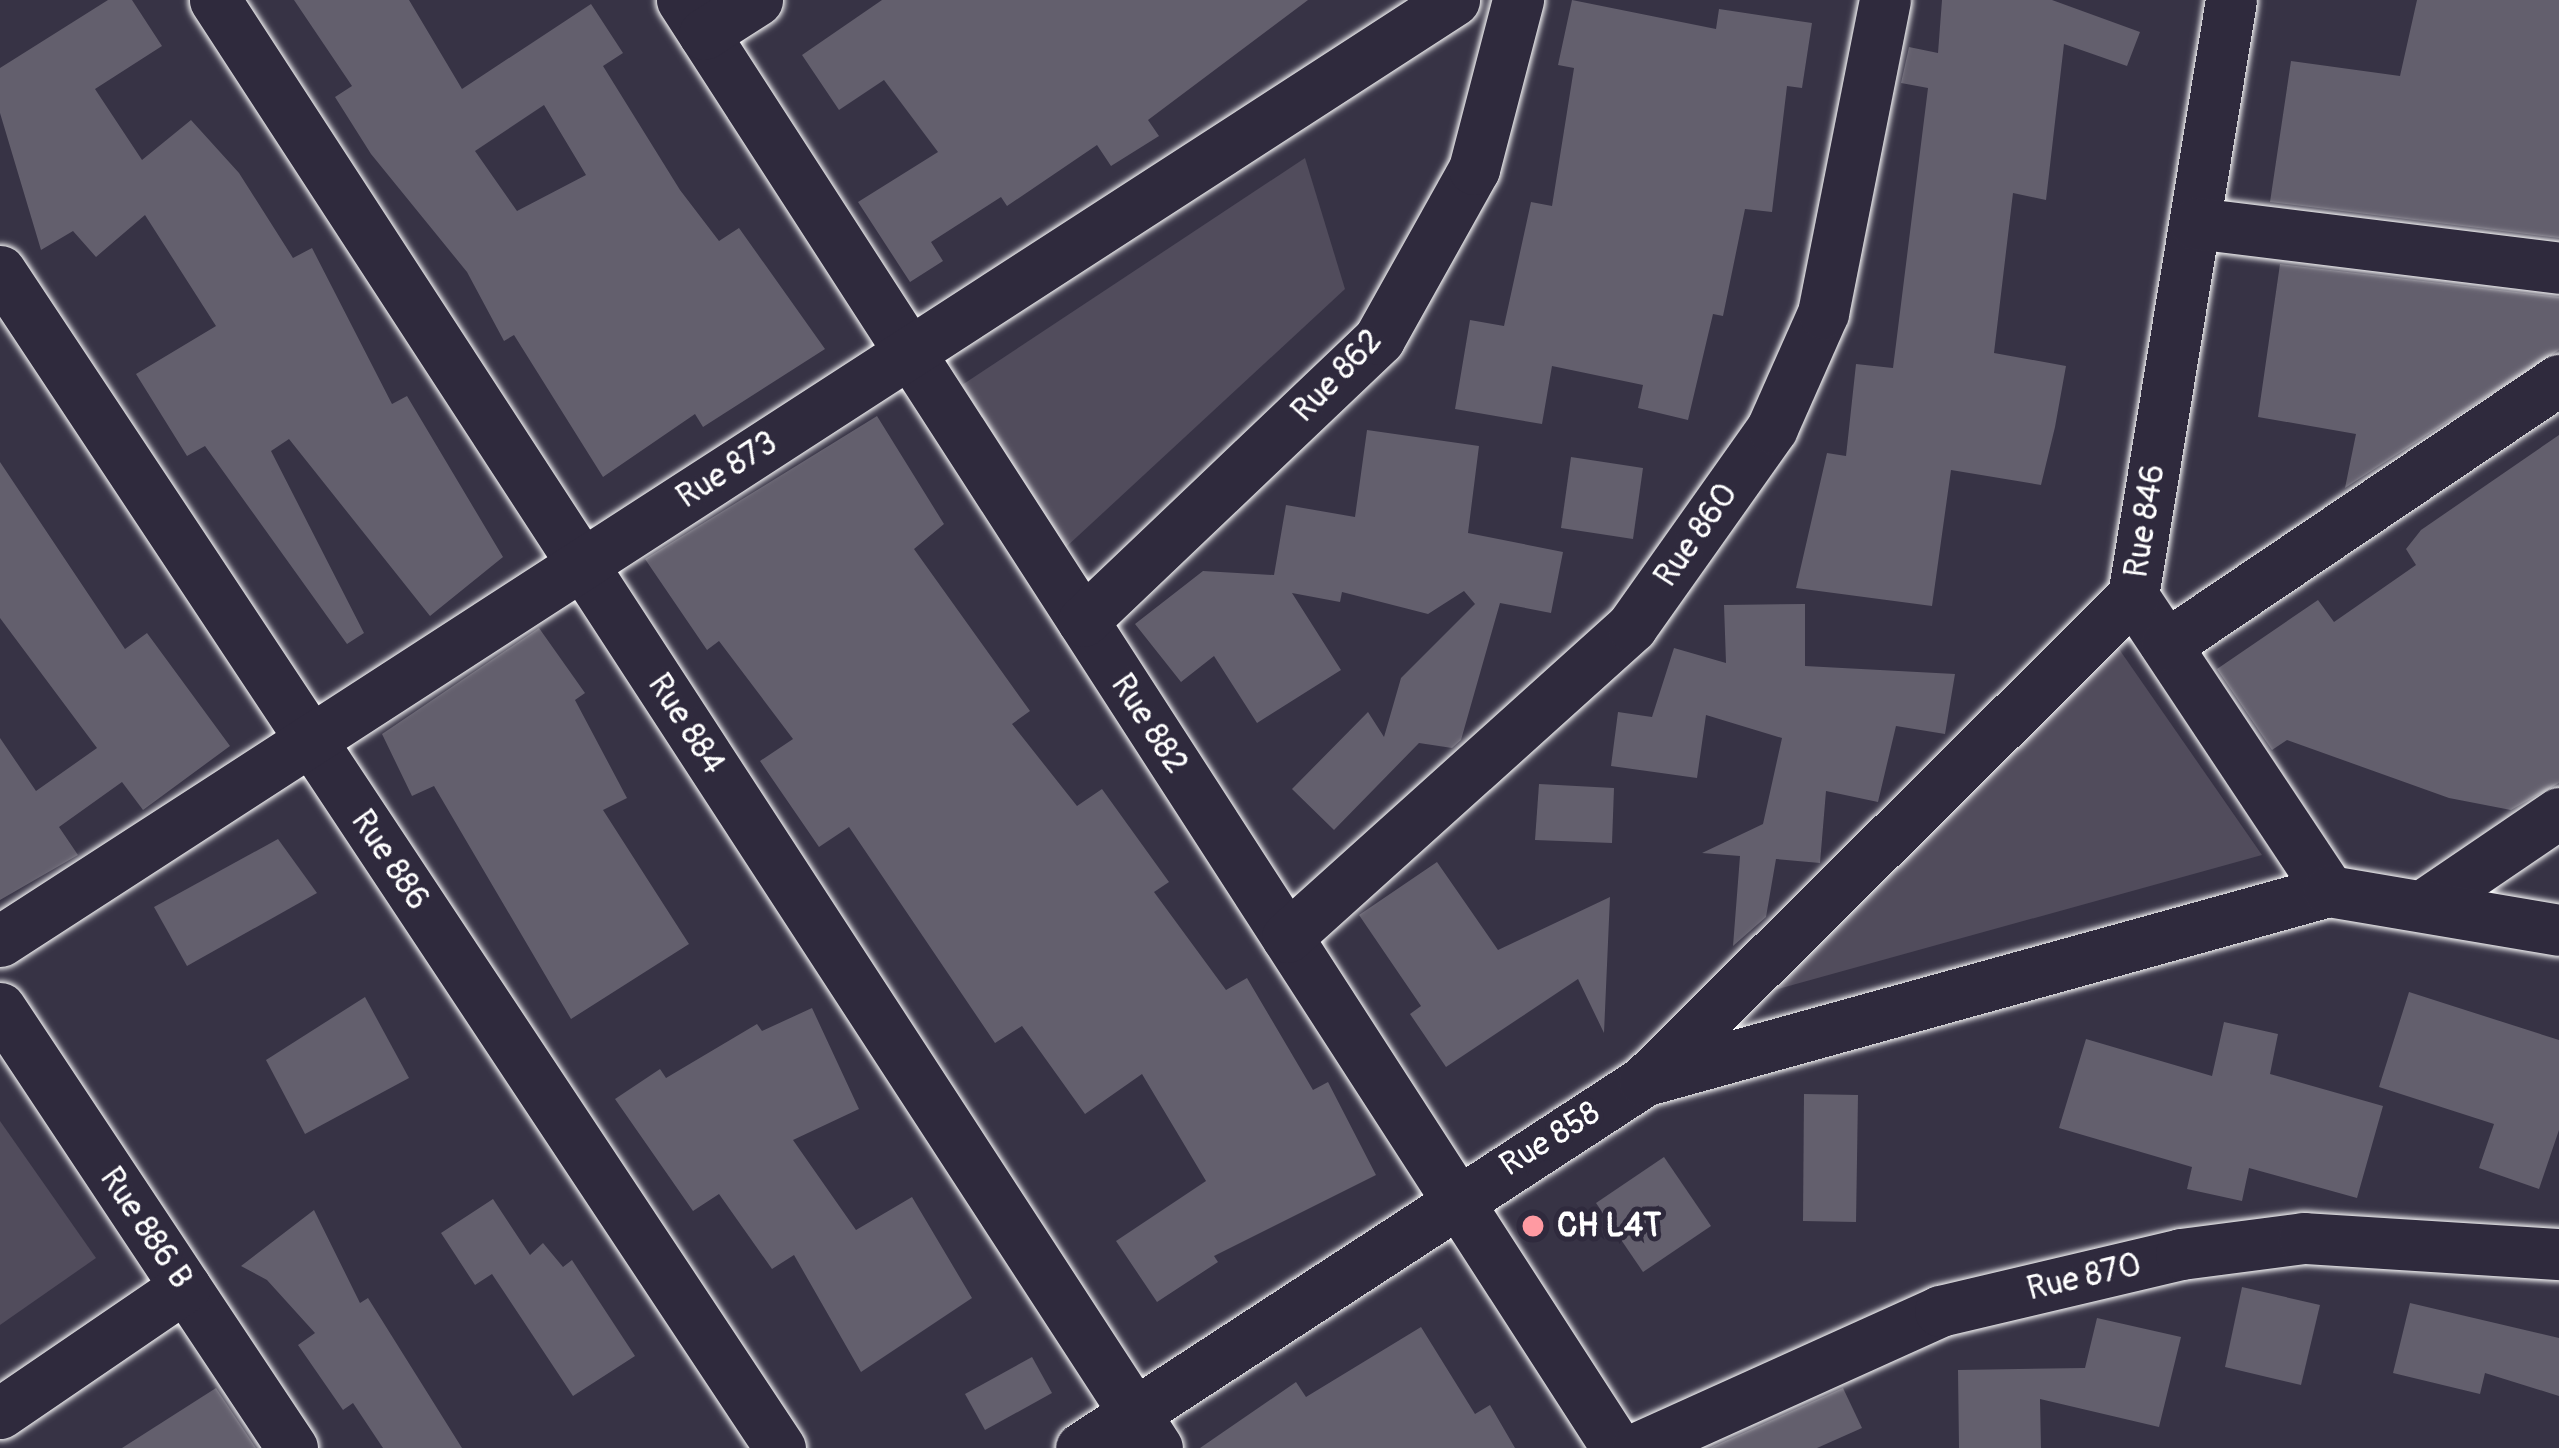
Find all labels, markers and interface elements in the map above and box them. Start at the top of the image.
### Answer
street label: Rue 862 [1283,321,1391,431]
street label: Rue 873 [669,423,785,517]
street label: Rue 846 [2117,462,2173,580]
street label: Rue 860 [1646,476,1746,594]
street label: Rue 884 [639,666,733,782]
street label: Rue 882 [1102,667,1196,781]
street label: Rue 886 [342,803,438,917]
street label: Rue 858 [1493,1093,1607,1185]
street label: Rue 886 B [91,1160,201,1296]
place label: CH L4T [1557,1206,1661,1246]
marker: CH L4T [1520,1213,1546,1239]
street label: Rue 870 [2023,1245,2145,1309]

